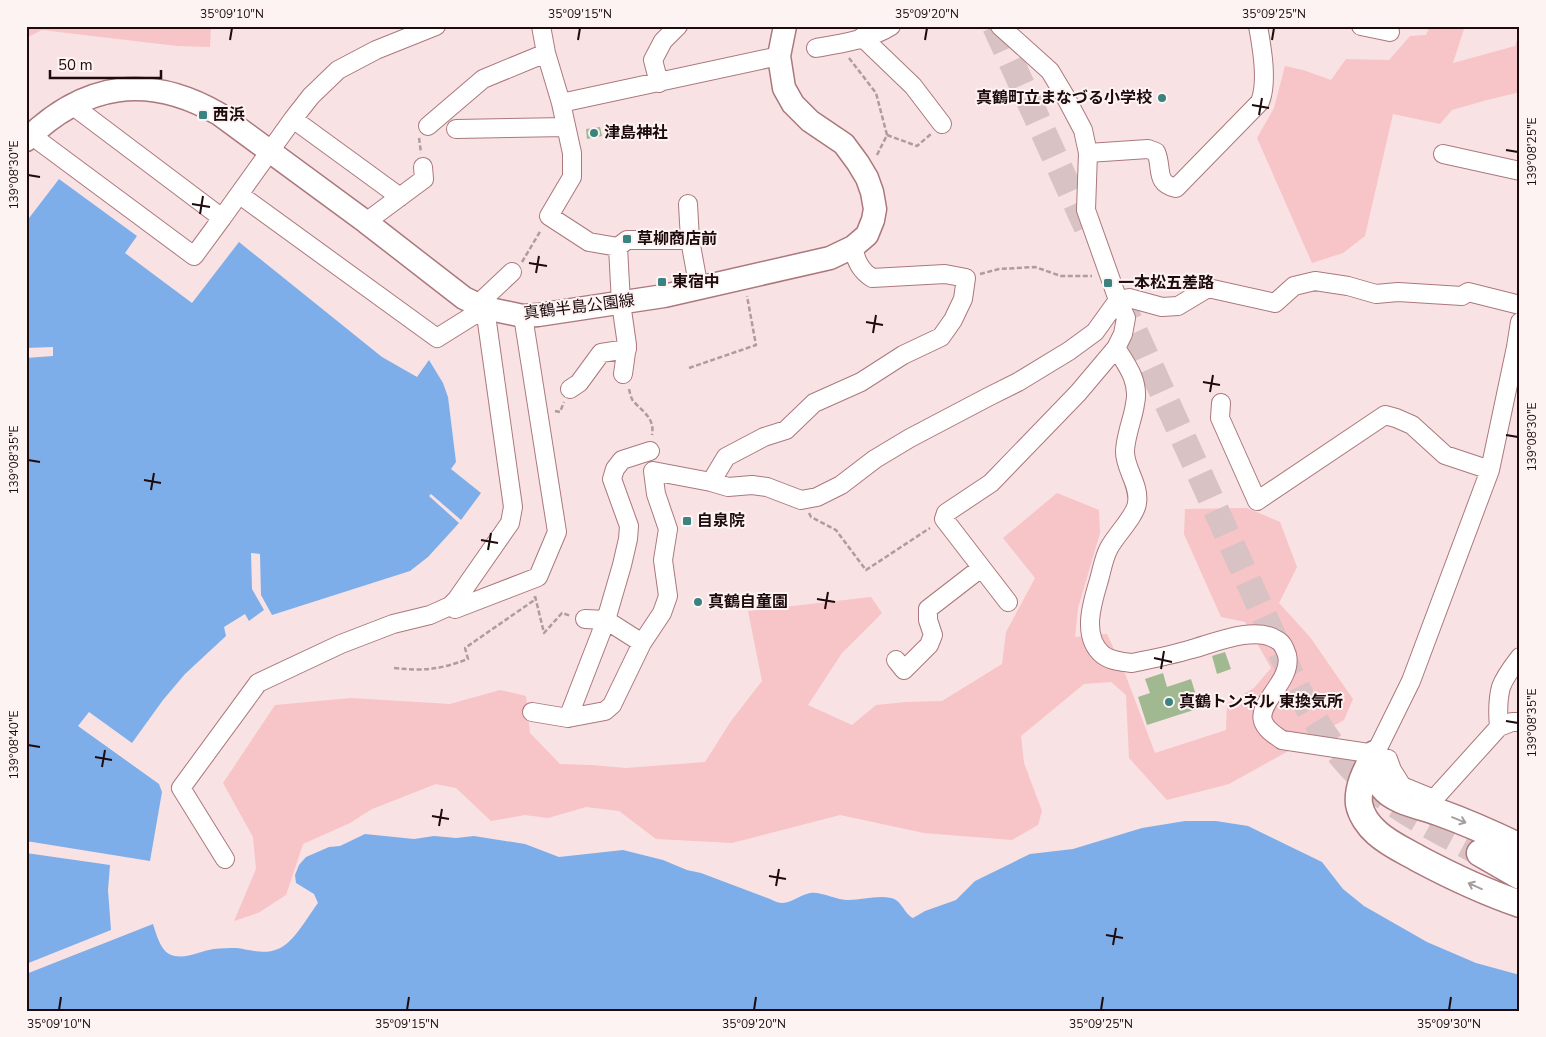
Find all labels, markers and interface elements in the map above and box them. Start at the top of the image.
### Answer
text: 35°09'10"N [200,6,264,22]
text: 35°09'15"N [548,6,612,22]
text: 35°09'20"N [895,6,959,22]
text: 35°09'25"N [1242,6,1306,22]
scale bar [50,48,161,80]
text: 50 m [58,55,93,75]
place label: 真鶴町立まなづる小学校 [976,87,1152,109]
marker: 真鶴町立まなづる小学校 [1156,92,1168,104]
place label: 西浜 [213,104,245,126]
marker: 西浜 [197,109,209,121]
text: 139°08'25"E [1524,117,1540,187]
place label: 津島神社 [604,122,668,144]
marker: 津島神社 [588,127,600,139]
text: 139°08'30"E [6,140,22,210]
place label: 草柳商店前 [637,228,717,250]
marker: 草柳商店前 [621,233,633,245]
place label: 東宿中 [672,271,720,293]
place label: 一本松五差路 [1118,272,1214,294]
marker: 東宿中 [656,276,668,288]
marker: 一本松五差路 [1102,277,1114,289]
street label: 真鶴半島公園線 [522,289,636,325]
text: 139°08'30"E [1524,402,1540,472]
text: 139°08'35"E [6,425,22,495]
place label: 自泉院 [697,510,745,532]
marker: 自泉院 [681,515,693,527]
place label: 真鶴自童園 [708,591,788,613]
marker: 真鶴自童園 [692,596,704,608]
text: 139°08'35"E [1524,688,1540,758]
place label: 真鶴トンネル 東換気所 [1179,691,1343,713]
marker: 真鶴トンネル 東換気所 [1163,696,1175,708]
text: 139°08'40"E [6,710,22,780]
one-way arrow [1451,816,1466,825]
one-way arrow [1468,880,1483,890]
text: 35°09'10"N [27,1016,91,1032]
text: 35°09'15"N [375,1016,439,1032]
text: 35°09'20"N [722,1016,786,1032]
text: 35°09'25"N [1069,1016,1133,1032]
text: 35°09'30"N [1417,1016,1481,1032]

